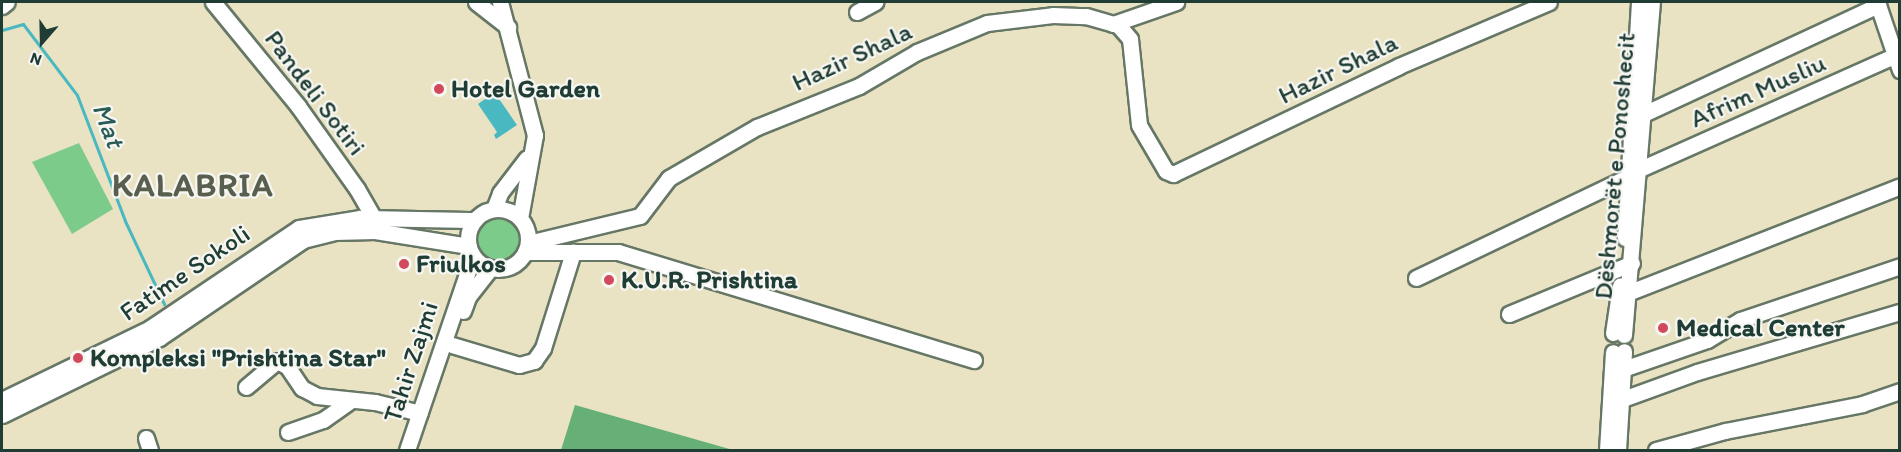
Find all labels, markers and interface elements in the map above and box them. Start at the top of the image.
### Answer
north arrow [12,12,72,72]
street label: Hazir Shala [787,16,917,98]
street label: Pandeli Sotiri [258,24,372,162]
street label: Hazir Shala [1274,27,1402,111]
street label: Dëshmorët e Ponoshecit [1588,31,1642,301]
street label: Afrim Musliu [1685,47,1831,135]
text: N [27,49,44,70]
place label: Hotel Garden [451,73,600,105]
marker: Hotel Garden [432,82,446,96]
water label: Mat [86,98,132,152]
district label: KALABRIA [112,166,274,204]
street label: Fatime Sokoli [114,218,256,328]
place label: Friulkos [416,248,506,280]
marker: Friulkos [397,257,411,271]
place label: K.U.R. Prishtina [621,264,797,296]
marker: K.U.R. Prishtina [602,273,616,287]
street label: Tahir Zajmi [377,298,445,426]
place label: Medical Center [1676,312,1845,344]
marker: Medical Center [1654,319,1672,337]
place label: Kompleksi "Prishtina Star" [90,342,385,374]
marker: Kompleksi "Prishtina Star" [71,351,85,365]

